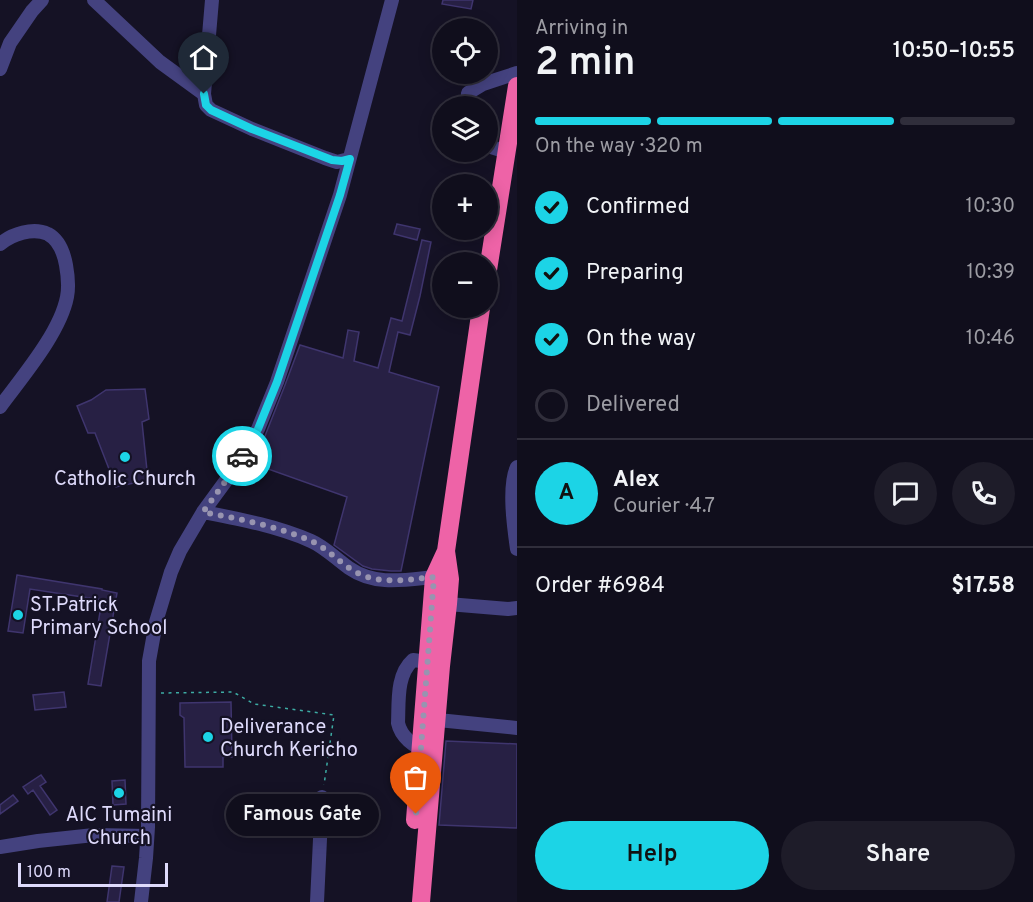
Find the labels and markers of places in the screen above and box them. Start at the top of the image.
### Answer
pin [178,32,229,94]
marker: Catholic Church [118,450,132,464]
place label: Catholic Church [54,467,196,493]
place label: ST.Patrick Primary School [30,593,167,642]
marker: ST.Patrick Primary School [11,608,25,622]
place label: Deliverance Church Kericho [220,715,358,764]
marker: Deliverance Church Kericho [201,730,215,744]
pin [390,752,441,814]
marker: AIC Tumaini Church [112,786,126,800]
callout: Famous Gate [227,793,380,835]
place label: AIC Tumaini Church [66,803,172,852]

